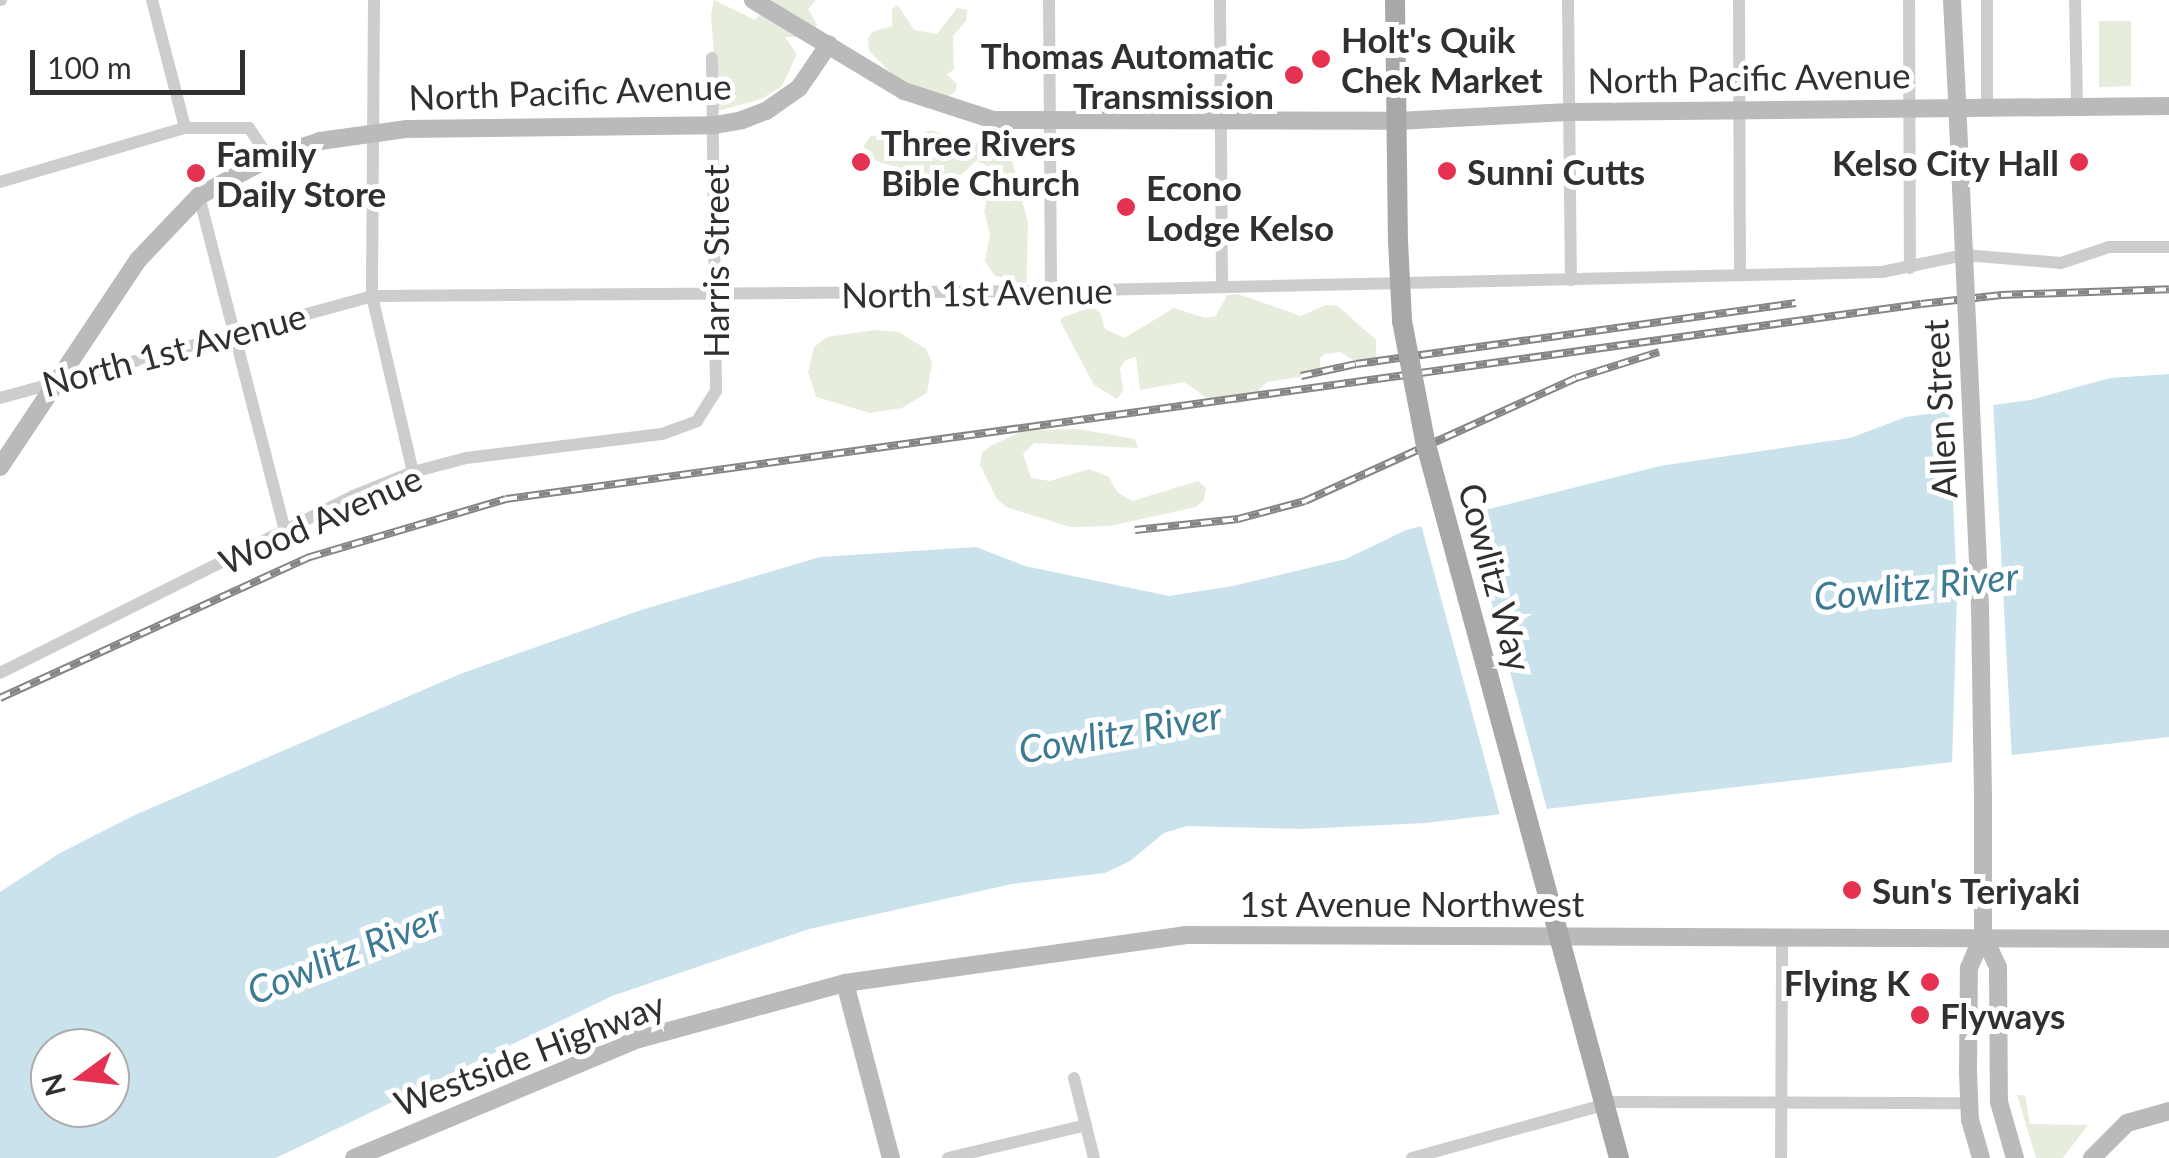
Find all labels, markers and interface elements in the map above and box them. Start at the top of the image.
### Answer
place label: Holt's Quik Chek Market [1341,18,1543,100]
scale bar [35,30,250,92]
place label: Thomas Automatic Transmission [980,34,1274,116]
marker: Holt's Quik Chek Market [1310,48,1332,70]
text: 100 m [47,49,132,85]
street label: North Pacific Avenue [1586,53,1912,101]
street label: North Pacific Avenue [407,64,733,118]
marker: Thomas Automatic Transmission [1283,64,1305,86]
place label: Three Rivers Bible Church [881,121,1080,203]
place label: Family Daily Store [216,132,387,214]
place label: Kelso City Hall [1831,141,2059,183]
place label: Sunni Cutts [1467,150,1645,192]
marker: Three Rivers Bible Church [850,151,872,173]
marker: Kelso City Hall [2068,151,2090,173]
marker: Sunni Cutts [1436,160,1458,182]
marker: Family Daily Store [185,162,207,184]
street label: Harris Street [694,164,736,358]
place label: Econo Lodge Kelso [1146,166,1334,248]
marker: Econo Lodge Kelso [1115,196,1137,218]
street label: North 1st Avenue [840,269,1114,315]
street label: North 1st Avenue [37,293,311,405]
street label: Allen Street [1913,318,1965,500]
street label: Wood Avenue [212,455,428,583]
street label: Cowlitz Way [1451,478,1541,676]
water label: Cowlitz River [1811,553,2021,619]
water label: Cowlitz River [1015,692,1225,772]
place label: Sun's Teriyaki [1872,869,2082,911]
marker: Sun's Teriyaki [1841,879,1863,901]
street label: 1st Avenue Northwest [1239,882,1585,924]
water label: Cowlitz River [240,894,448,1014]
place label: Flying K [1784,961,1910,1003]
marker: Flying K [1919,971,1941,993]
street label: Westside Highway [388,982,670,1124]
place label: Flyways [1940,994,2065,1036]
marker: Flyways [1909,1004,1931,1026]
north arrow [30,1028,130,1128]
text: N [34,1070,72,1100]

